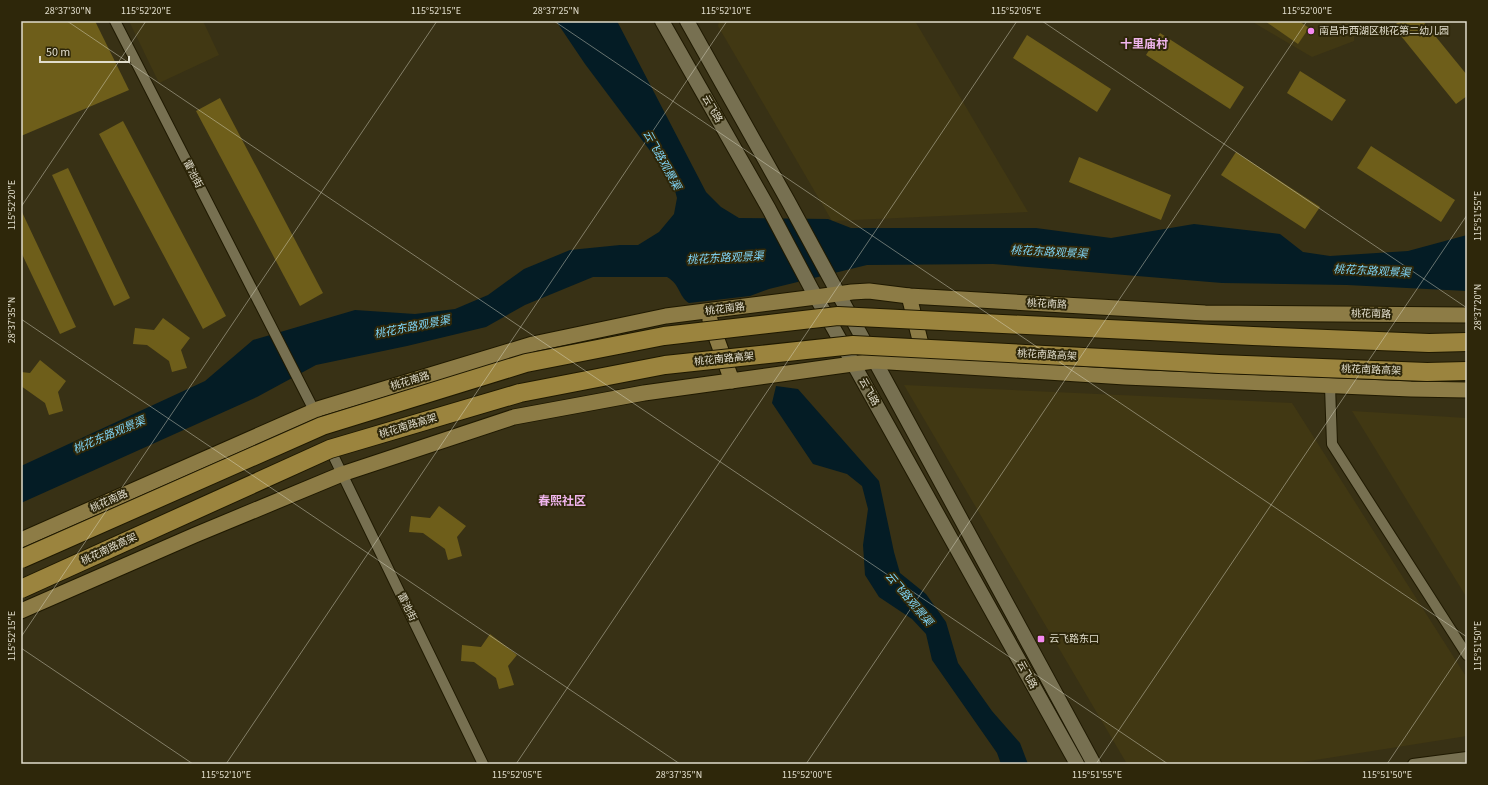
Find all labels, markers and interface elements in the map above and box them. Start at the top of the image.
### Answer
text: 28°37'30"N [45,4,91,18]
text: 115°52'20"E [121,4,171,18]
text: 115°52'15"E [411,4,461,18]
text: 28°37'25"N [533,4,579,18]
text: 115°52'10"E [701,4,751,18]
text: 115°52'05"E [991,4,1041,18]
text: 115°52'00"E [1282,4,1332,18]
place label: 南昌市西湖区桃花第二幼儿园 [1319,24,1449,38]
marker: 南昌市西湖区桃花第二幼儿园 [1306,26,1316,36]
district label: 十里庙村 [1120,36,1168,53]
scale bar [40,38,129,64]
text: 50 m [46,44,70,61]
street label: 云飞路 [698,93,726,125]
water label: 云飞路观景渠 [639,128,686,194]
street label: 雷池街 [180,157,206,191]
text: 115°52'20"E [5,180,19,230]
text: 115°51'55"E [1471,191,1485,241]
water label: 桃花东路观景渠 [1010,242,1090,262]
water label: 桃花东路观景渠 [686,248,766,268]
water label: 桃花东路观景渠 [1333,261,1413,281]
text: 28°37'20"N [1471,284,1485,330]
street label: 桃花南路 [1027,296,1067,312]
text: 28°37'35"N [5,297,19,343]
street label: 桃花南路 [704,300,746,318]
street label: 桃花南路 [1351,307,1391,321]
water label: 桃花东路观景渠 [373,312,453,342]
street label: 桃花南路高架 [1017,346,1077,364]
street label: 桃花南路高架 [693,349,755,369]
street label: 桃花南路高架 [1341,362,1401,378]
street label: 桃花南路 [389,368,431,394]
street label: 云飞路 [856,375,882,409]
street label: 桃花南路高架 [377,411,439,441]
water label: 桃花东路观景渠 [71,412,149,457]
street label: 桃花南路 [88,486,130,516]
district label: 春熙社区 [538,493,586,510]
street label: 桃花南路高架 [79,530,139,568]
water label: 云飞路观景渠 [882,569,937,631]
street label: 雷池街 [394,590,420,624]
text: 115°52'15"E [5,611,19,661]
text: 115°51'50"E [1471,621,1485,671]
place label: 云飞路东口 [1049,632,1099,646]
marker: 云飞路东口 [1036,634,1046,644]
street label: 云飞路 [1014,658,1040,692]
text: 115°52'10"E [201,768,251,782]
text: 115°52'05"E [492,768,542,782]
text: 28°37'35"N [656,768,702,782]
text: 115°52'00"E [782,768,832,782]
text: 115°51'55"E [1072,768,1122,782]
text: 115°51'50"E [1362,768,1412,782]

